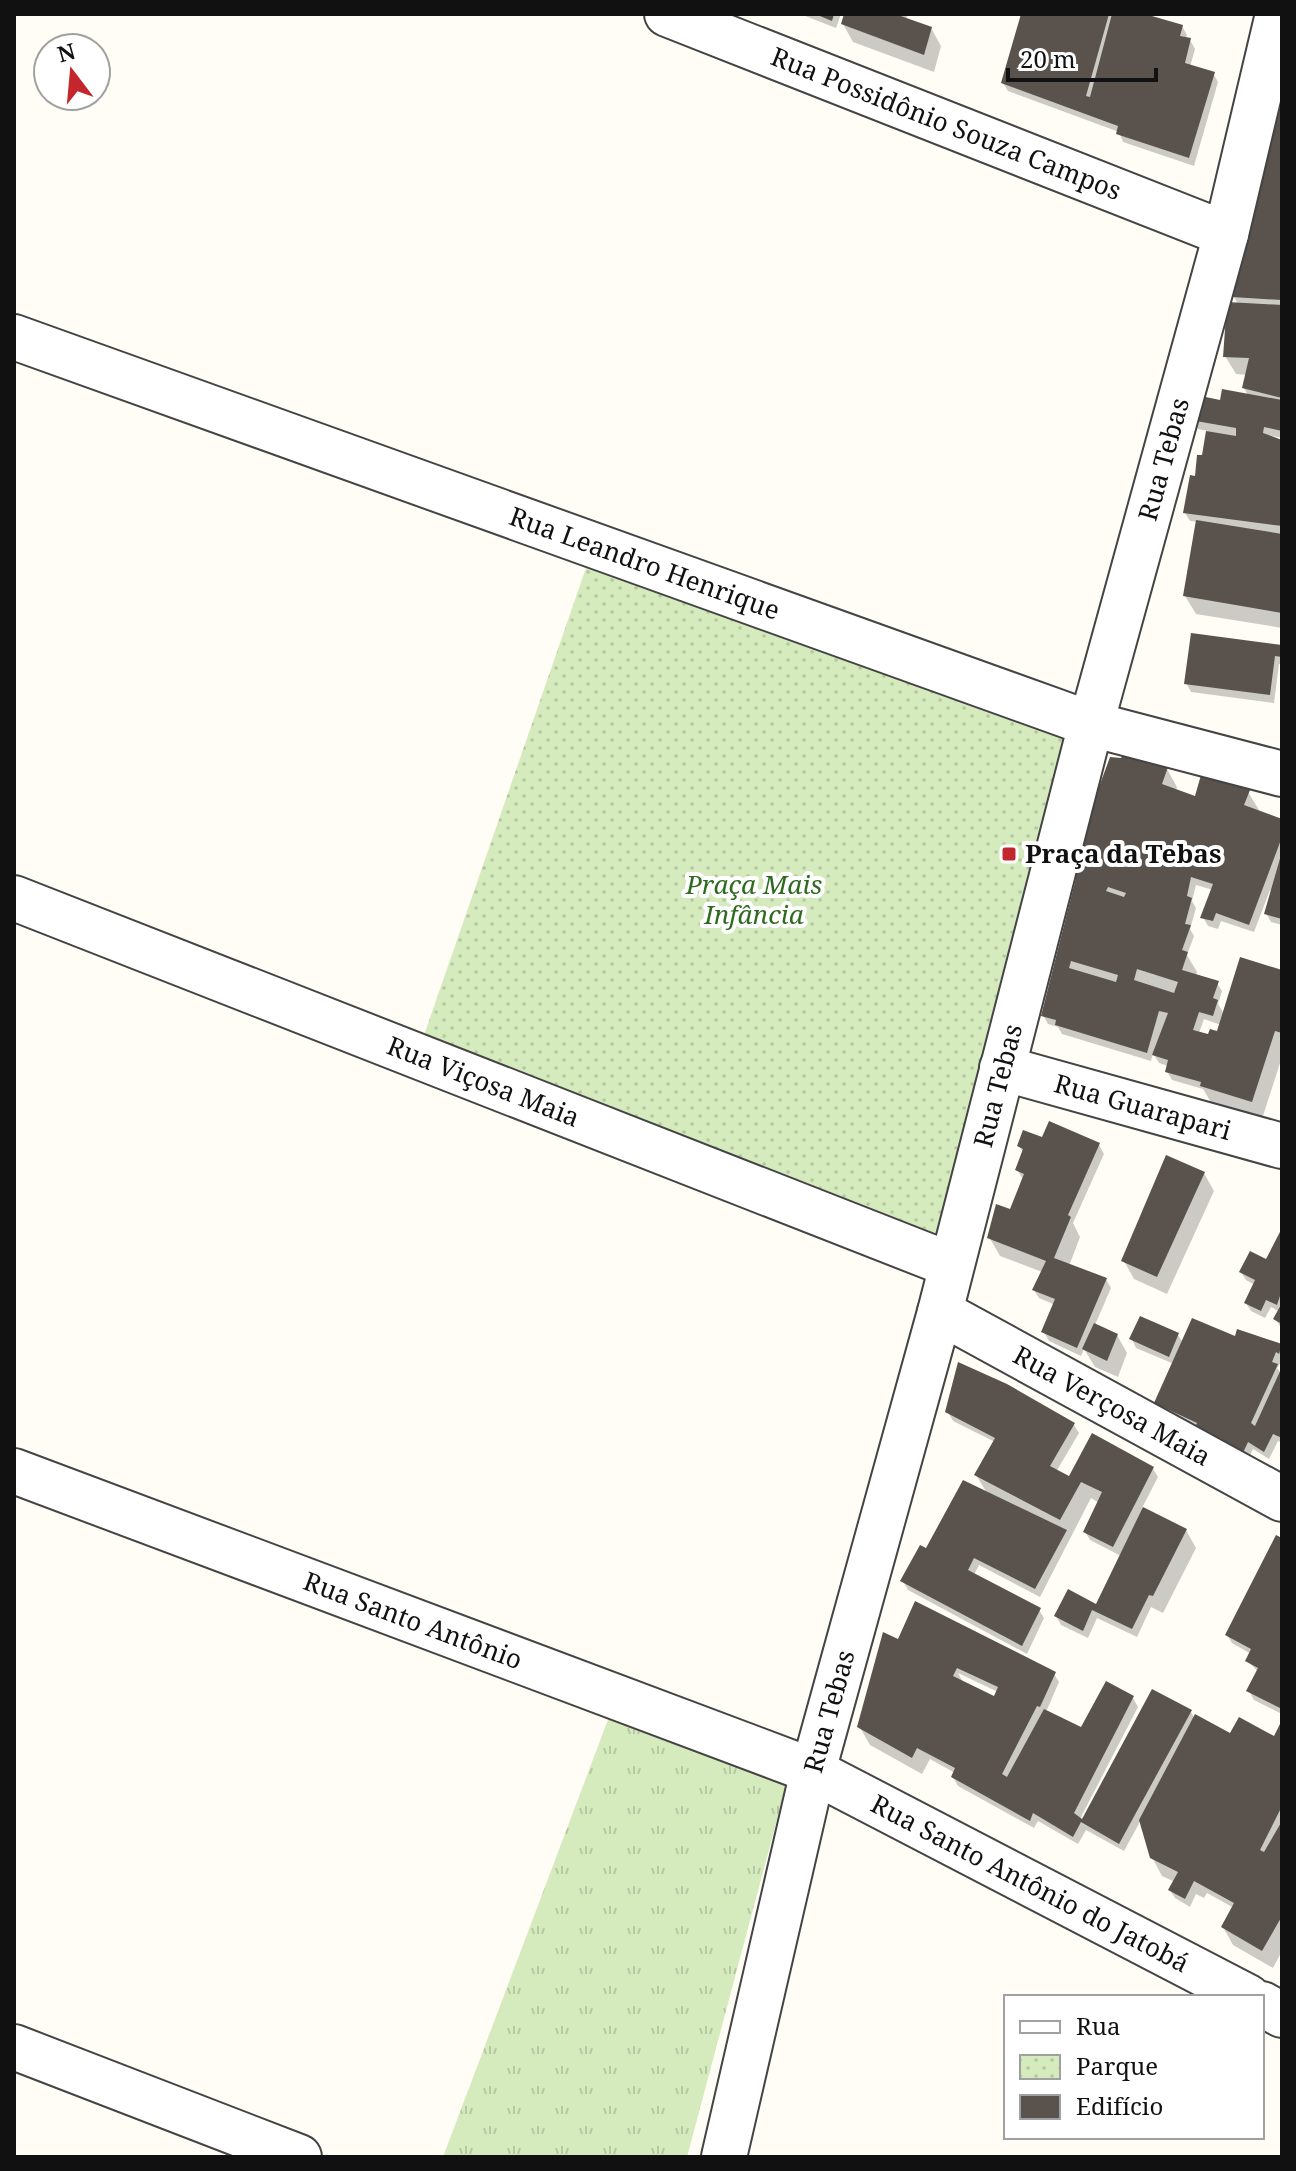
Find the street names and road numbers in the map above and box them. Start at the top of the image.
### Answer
street label: Rua Possidônio Souza Campos [766,38,1127,208]
street label: Rua Tebas [1129,394,1197,525]
street label: Rua Leandro Henrique [505,498,785,628]
street label: Rua Tebas [964,1020,1030,1151]
street label: Rua Viçosa Maia [382,1027,585,1135]
street label: Rua Guarapari [1050,1064,1236,1148]
street label: Rua Verçosa Maia [1007,1337,1218,1474]
street label: Rua Santo Antônio [299,1562,528,1677]
street label: Rua Tebas [794,1646,863,1777]
street label: Rua Santo Antônio do Jatobá [865,1785,1196,1980]

